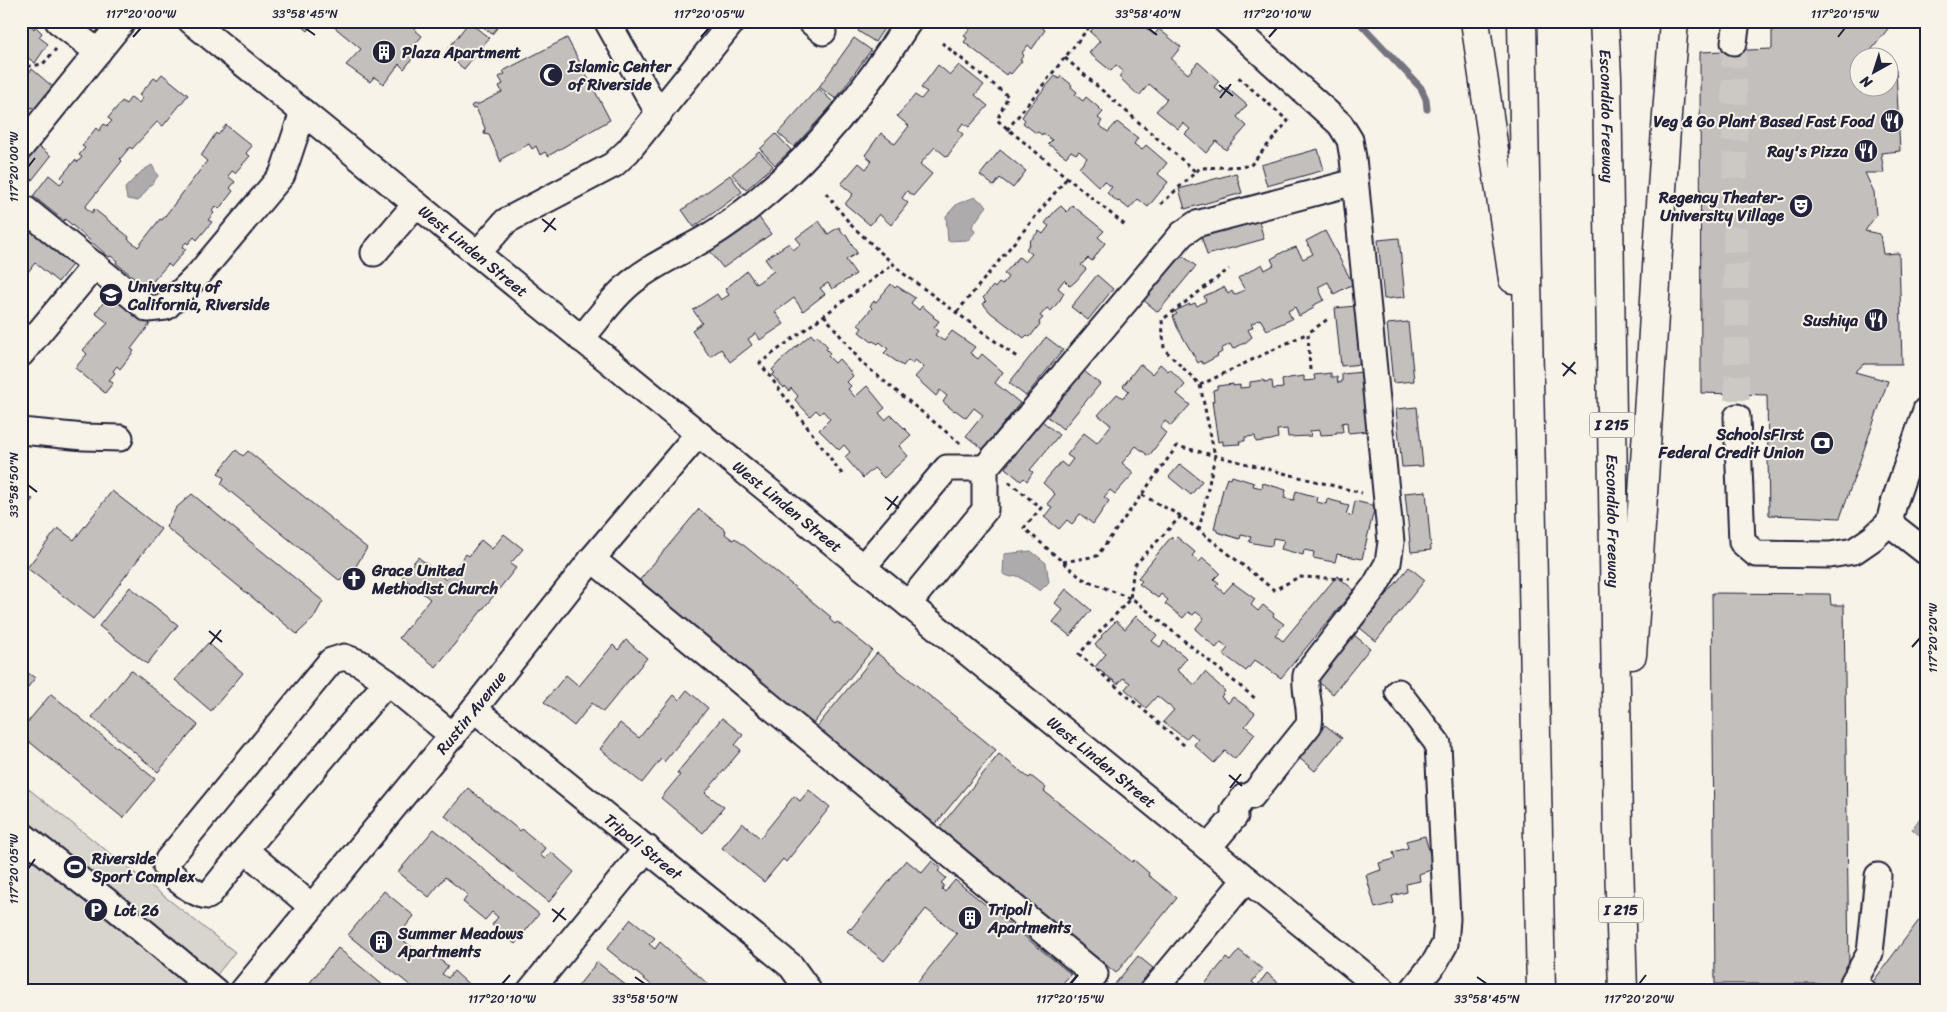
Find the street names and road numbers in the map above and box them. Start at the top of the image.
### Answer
street label: Escondido Freeway [1591,48,1623,184]
street label: West Linden Street [412,197,535,305]
road number: I 215 [1590,412,1634,438]
street label: West Linden Street [726,453,849,560]
street label: Escondido Freeway [1598,454,1628,589]
street label: Rustin Avenue [428,664,514,761]
street label: West Linden Street [1040,708,1163,816]
street label: Tripoli Street [597,806,689,888]
road number: I 215 [1598,898,1644,922]

